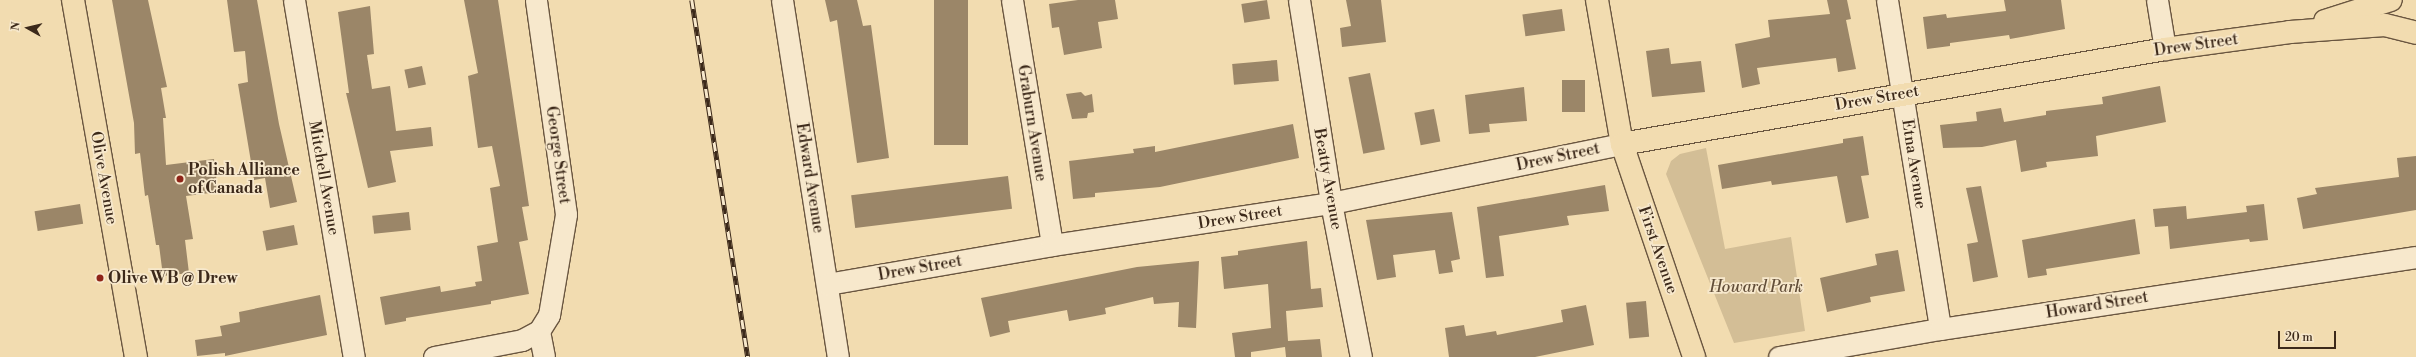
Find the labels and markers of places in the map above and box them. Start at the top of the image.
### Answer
place label: Polish Alliance of Canada [188,160,300,198]
marker: Polish Alliance of Canada [175,174,185,184]
place label: Olive WB @ Drew [108,268,238,288]
marker: Olive WB @ Drew [95,273,105,283]

